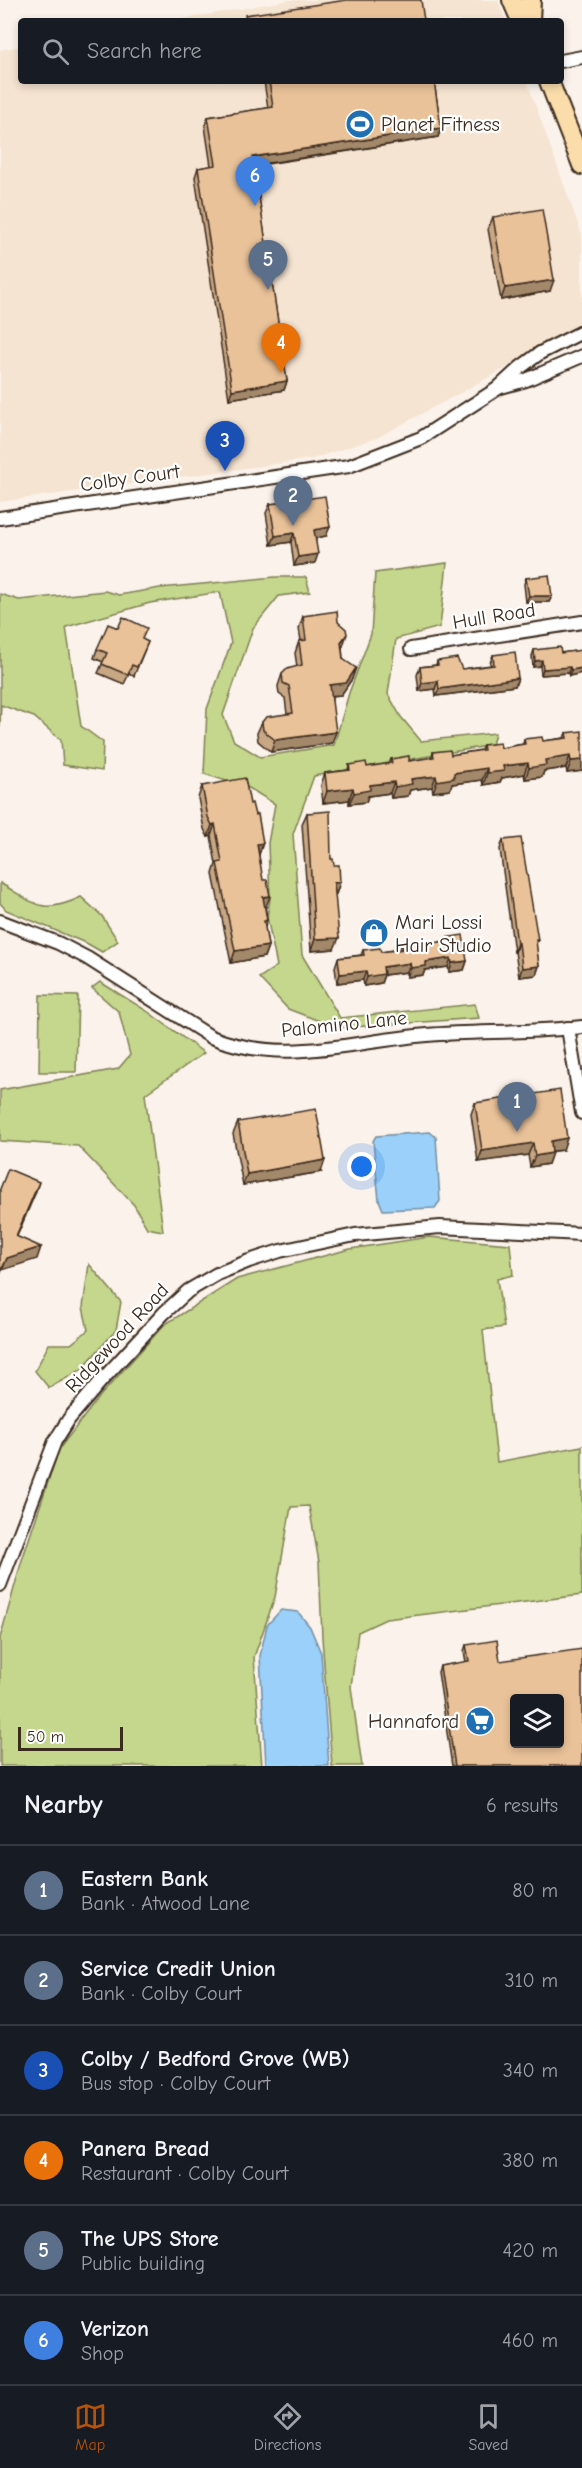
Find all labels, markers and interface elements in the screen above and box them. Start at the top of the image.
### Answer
search box [18,18,564,84]
icon: search [39,35,72,68]
text: Search here [87,38,202,64]
sports icon: Planet Fitness [344,108,376,140]
place label: Planet Fitness [381,113,500,136]
pin: 6 [236,156,274,206]
pin: 5 [248,240,288,290]
pin: 4 [262,324,300,373]
pin: 3 [206,422,244,471]
street label: Colby Court [79,459,182,496]
pin: 2 [274,476,312,526]
street label: Hull Road [451,598,537,634]
place label: Mari Lossi Hair Studio [395,911,492,957]
shop icon: Mari Lossi Hair Studio [358,917,390,949]
street label: Palomino Lane [280,1006,408,1042]
pin: 1 [498,1082,536,1132]
your location [347,1152,376,1181]
street label: Ridgewood Road [61,1279,173,1397]
map controls [510,1694,564,1748]
button: layers [510,1694,564,1748]
supermarket icon: Hannaford [464,1705,496,1737]
place label: Hannaford [368,1710,459,1733]
scale bar [18,1724,123,1752]
text: 50 m [27,1728,64,1746]
text: Nearby [24,1790,103,1820]
text: 6 results [486,1794,558,1817]
text: Eastern Bank [81,1866,208,1892]
text: 1 [40,1879,47,1902]
text: 80 m [512,1879,558,1902]
text: Bank · Atwood Lane [81,1892,250,1915]
text: Service Credit Union [81,1956,276,1982]
text: 2 [39,1969,48,1992]
text: 310 m [505,1969,558,1992]
text: Bank · Colby Court [81,1982,242,2005]
text: Colby / Bedford Grove (WB) [81,2046,350,2072]
text: 3 [39,2059,48,2082]
text: 340 m [503,2059,558,2082]
text: Bus stop · Colby Court [81,2072,270,2095]
text: Panera Bread [81,2136,209,2162]
text: 4 [39,2149,48,2172]
text: 380 m [502,2149,558,2172]
text: Restaurant · Colby Court [81,2162,288,2185]
text: The UPS Store [81,2226,219,2252]
text: 5 [38,2239,49,2262]
text: 420 m [502,2239,558,2262]
text: Public building [81,2252,205,2275]
text: Verizon [81,2316,149,2342]
text: 6 [38,2329,49,2352]
text: 460 m [502,2329,558,2352]
text: Shop [81,2342,124,2365]
tab: Map [74,2400,107,2454]
tab: Directions [254,2400,321,2454]
tab: Saved [468,2400,508,2454]

